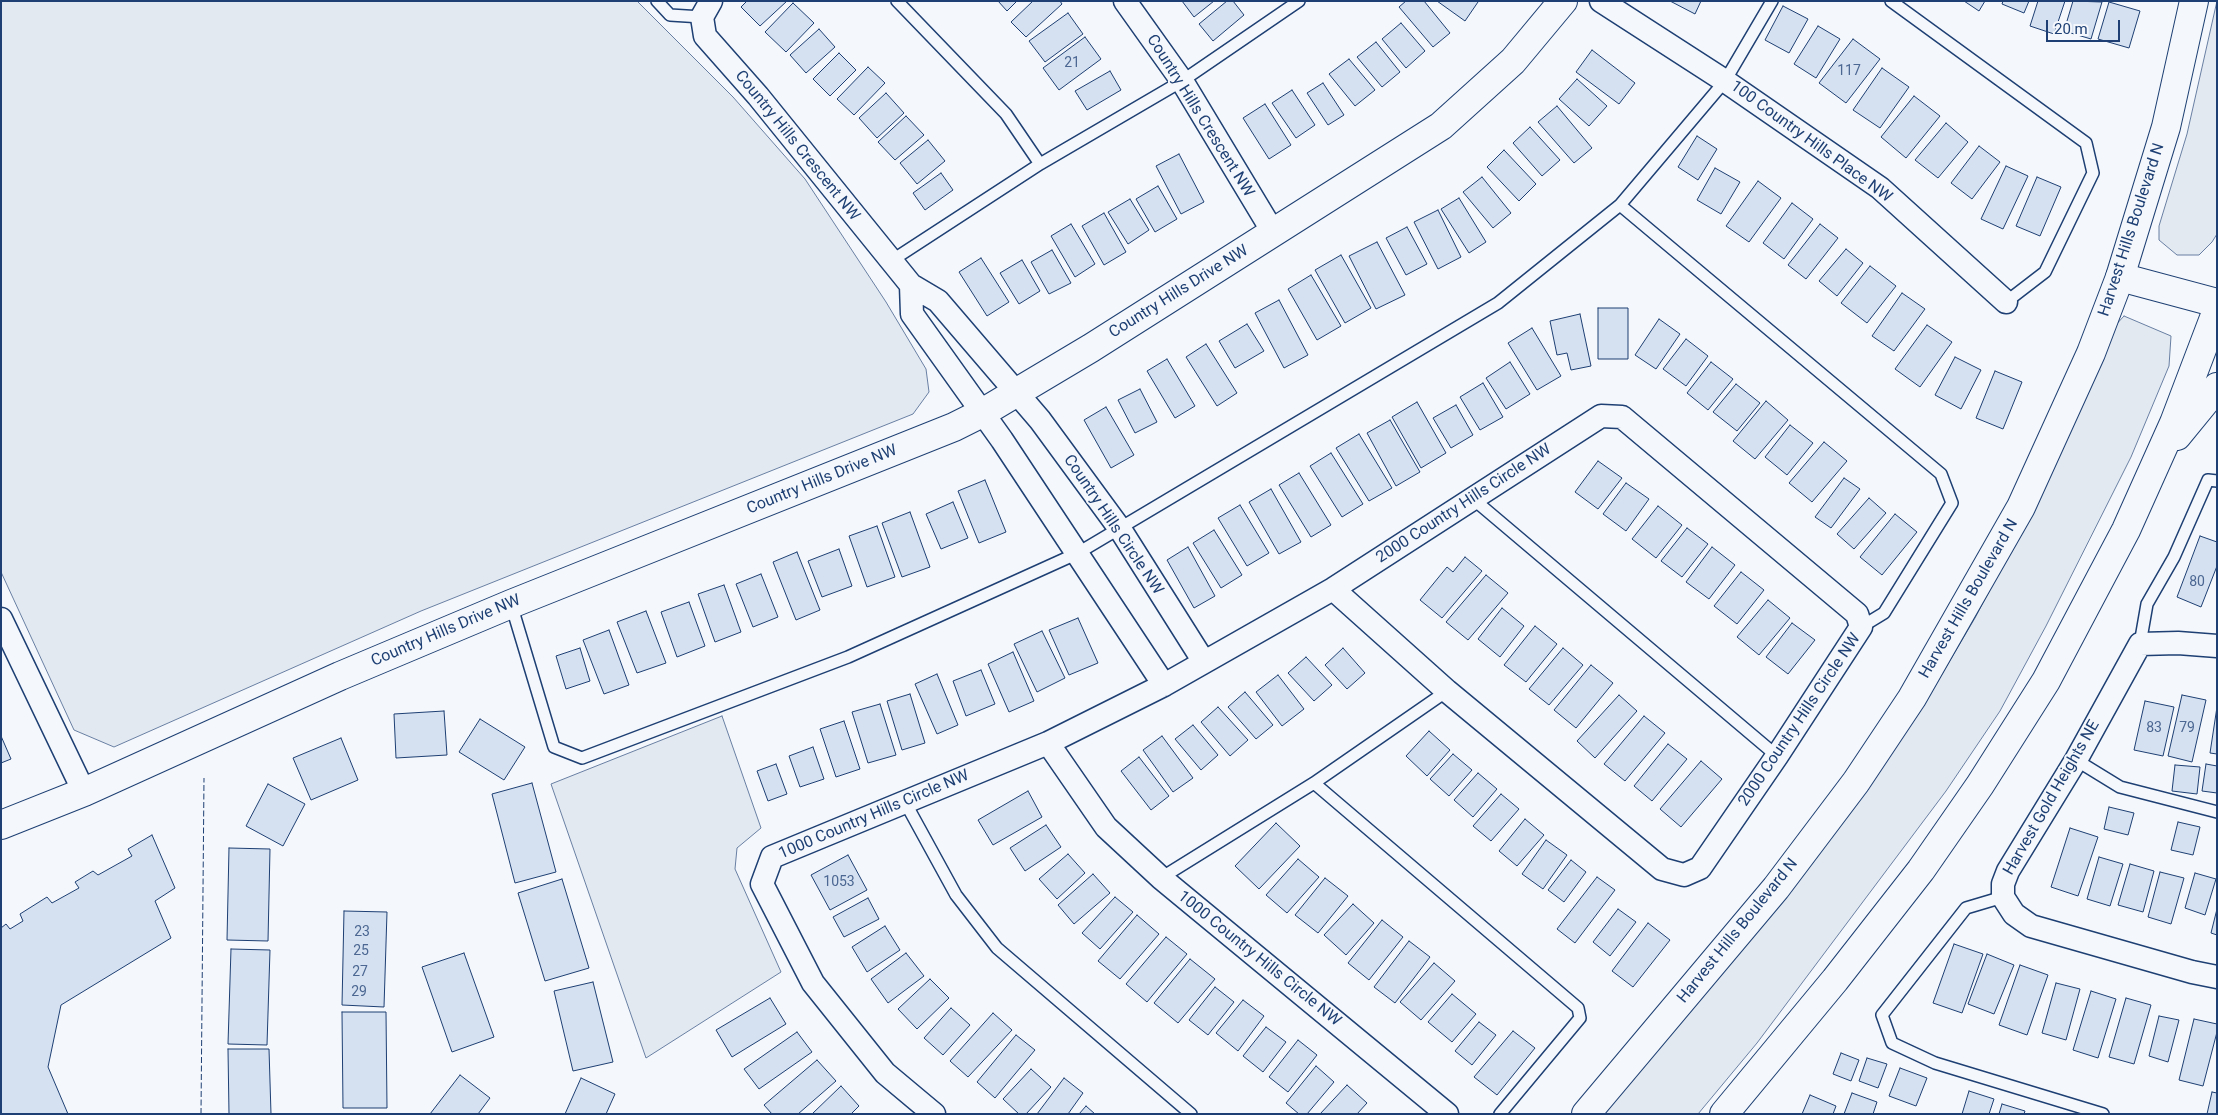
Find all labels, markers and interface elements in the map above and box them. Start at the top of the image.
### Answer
scale bar [2048,10,2122,42]
text: 20 m [2054,20,2088,38]
street label: Country Hills Crescent NW [1142,31,1258,201]
house number: 21 [1064,55,1080,71]
house number: 117 [1837,63,1861,79]
street label: Country Hills Crescent NW [730,67,864,225]
street label: 100 Country Hills Place NW [1727,77,1895,207]
street label: Harvest Hills Boulevard N [2095,141,2169,319]
street label: Country Hills Drive NW [1106,241,1252,343]
street label: 2000 Country Hills Circle NW [1373,440,1555,568]
street label: Country Hills Drive NW [744,441,900,519]
street label: Country Hills Circle NW [1059,451,1167,599]
street label: Harvest Hills Boulevard N [1915,516,2023,682]
house number: 80 [2189,574,2205,590]
street label: Country Hills Drive NW [368,591,524,671]
street label: 2000 Country Hills Circle NW [1735,630,1865,810]
street label: Harvest Gold Heights NE [2000,717,2104,879]
house number: 83 [2146,720,2162,736]
house number: 79 [2179,720,2195,736]
street label: 1000 Country Hills Circle NW [776,766,972,864]
street label: Harvest Hills Boulevard N [1674,855,1802,1007]
house number: 1053 [823,874,855,890]
street label: 1000 Country Hills Circle NW [1173,887,1345,1031]
house number: 23 [354,924,370,940]
house number: 25 [353,943,369,959]
house number: 27 [352,964,368,980]
house number: 29 [351,984,367,1000]

